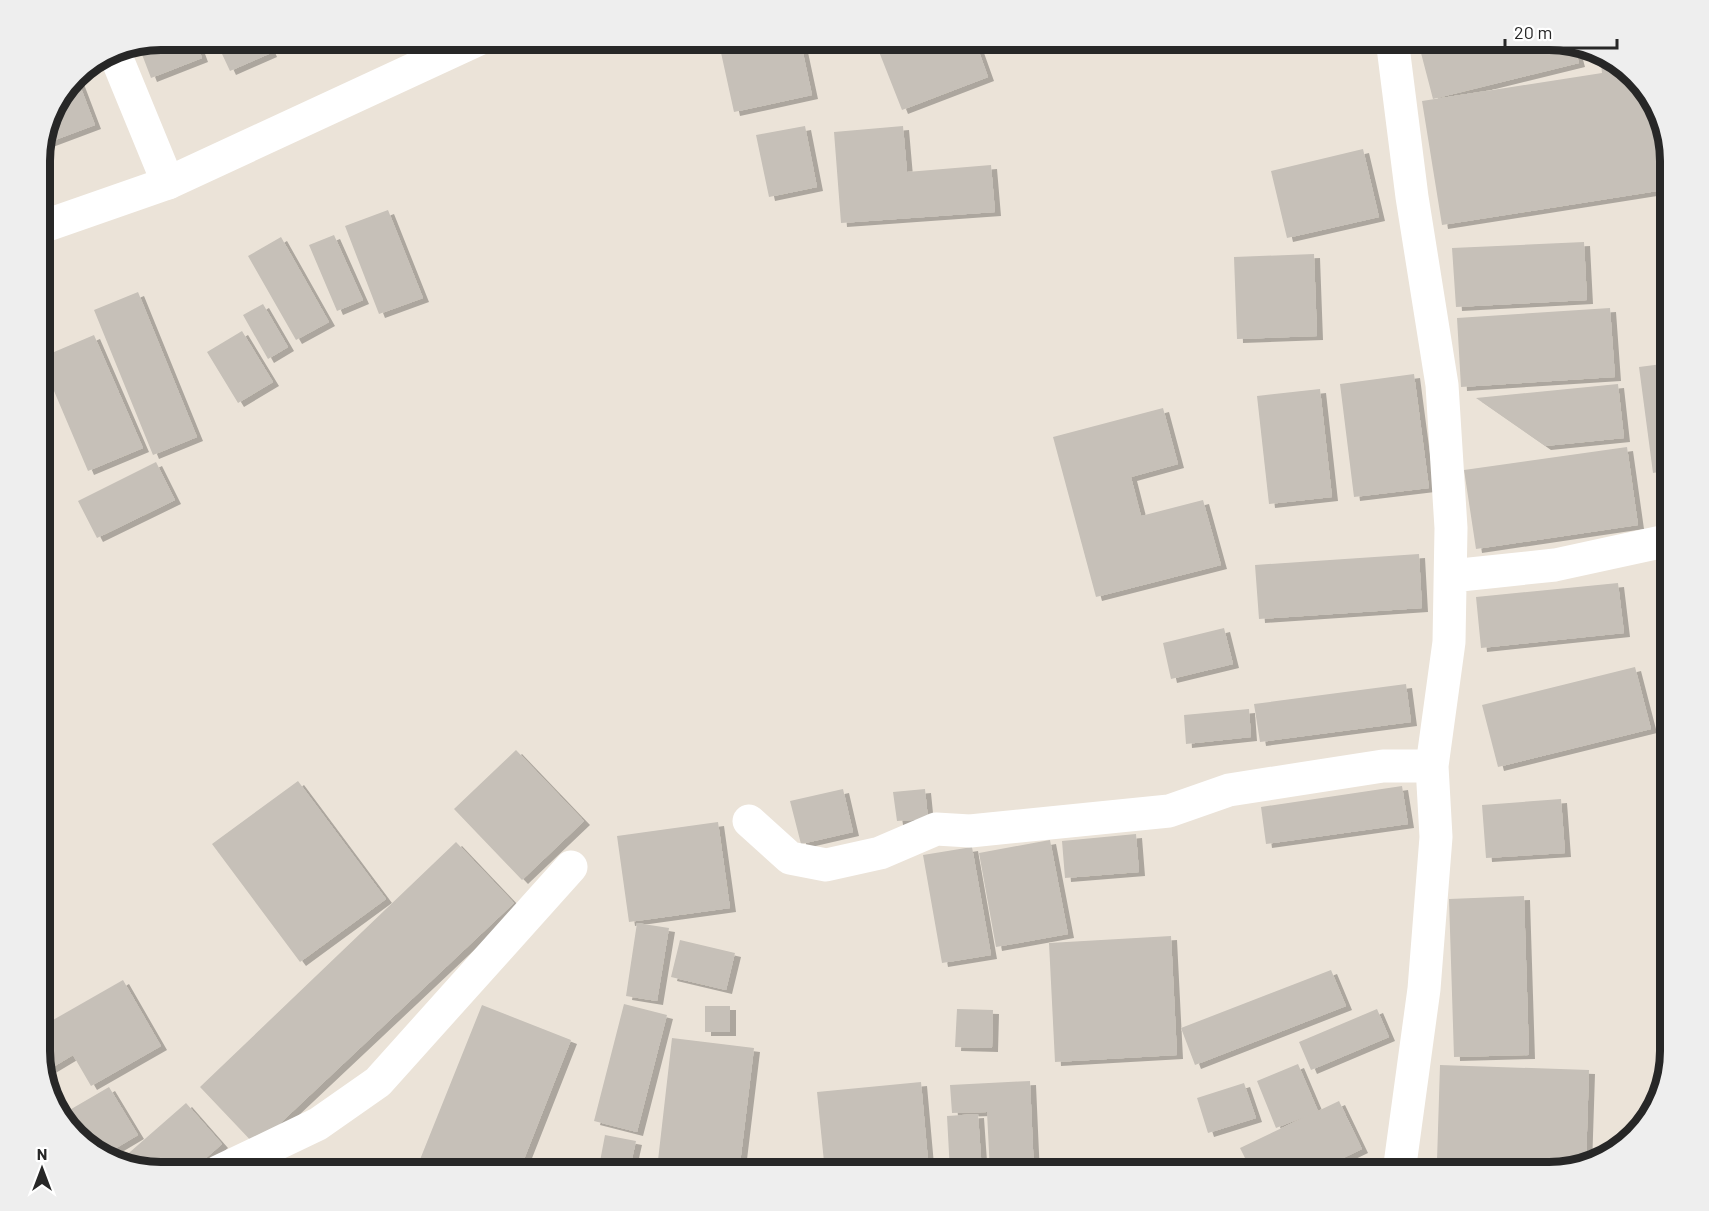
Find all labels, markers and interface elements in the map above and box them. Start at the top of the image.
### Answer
scale bar [1505,12,1618,50]
text: 20 m [1514,21,1552,43]
north arrow [12,1139,72,1199]
text: N [37,1144,47,1163]

